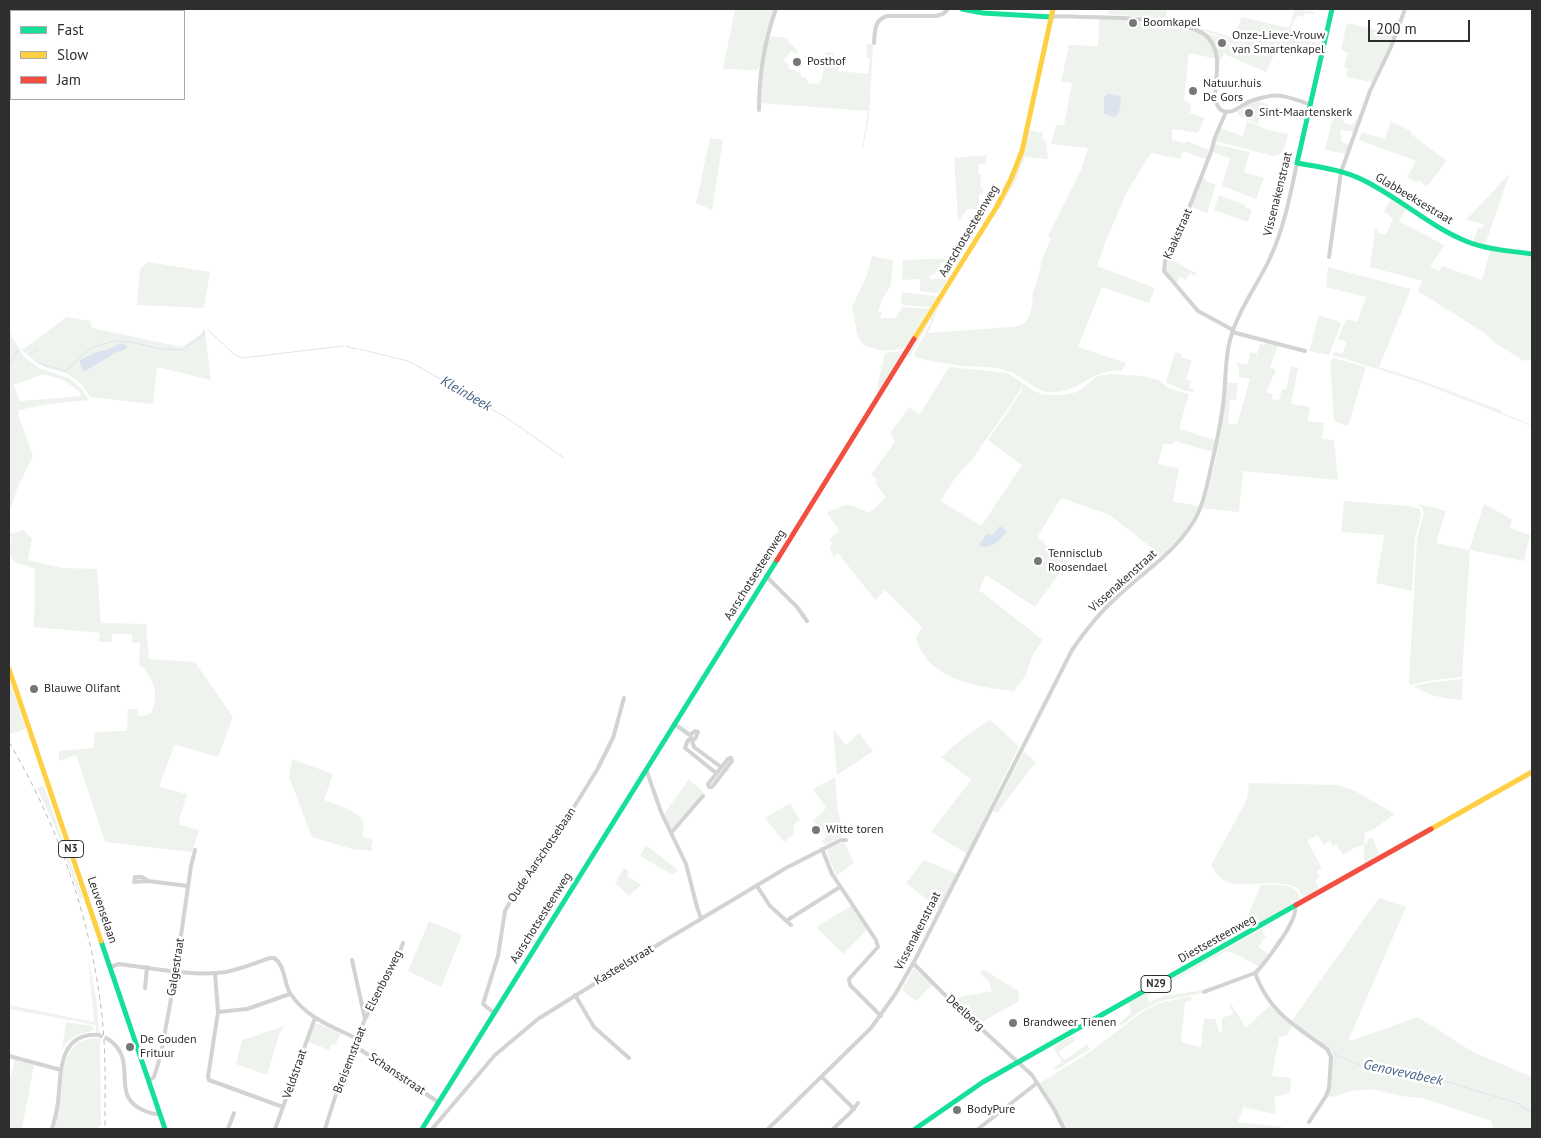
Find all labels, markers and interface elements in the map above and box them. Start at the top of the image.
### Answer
legend [10,10,185,100]
scale bar [1371,10,1474,42]
place label: Boomkapel [1143,16,1200,30]
marker: Boomkapel [1127,17,1139,29]
text: 200 m [1376,19,1417,38]
text: Fast [57,20,84,39]
place label: Onze-Lieve-Vrouw van Smartenkapel [1232,29,1325,57]
marker: Onze-Lieve-Vrouw van Smartenkapel [1216,37,1228,49]
text: Slow [57,45,88,64]
place label: Posthof [807,55,846,69]
marker: Posthof [791,56,803,68]
text: Jam [57,70,81,89]
place label: Natuur.huis De Gors [1203,77,1261,105]
marker: Natuur.huis De Gors [1187,85,1199,97]
place label: Sint-Maartenskerk [1259,106,1352,120]
marker: Sint-Maartenskerk [1243,107,1255,119]
street label: Vissenakenstraat [1261,150,1295,238]
street label: Glabbeeksestraat [1373,170,1455,228]
street label: Aarschotsesteenweg [936,183,1002,279]
street label: Kaakstraat [1160,206,1196,262]
water label: Kleinbeek [438,373,494,415]
street label: Aarschotsesteenweg [721,527,789,623]
place label: Tennisclub Roosendael [1048,547,1107,575]
street label: Vissenakenstraat [1086,547,1160,615]
marker: Tennisclub Roosendael [1032,555,1044,567]
place label: Blauwe Olifant [44,682,120,696]
marker: Blauwe Olifant [28,683,40,695]
street label: Oude Aarschotsebaan [505,805,579,905]
place label: Witte toren [826,823,884,837]
marker: Witte toren [810,824,822,836]
road number: N3 [58,841,84,858]
street label: Aarschotsesteenweg [507,870,575,966]
street label: Leuvenselaan [84,875,120,945]
street label: Vissenakenstraat [892,889,944,973]
street label: Diestsesteenweg [1176,912,1258,966]
street label: Galgestraat [164,937,188,997]
street label: Kasteelstraat [592,942,656,988]
street label: Elsenbosweg [362,948,406,1014]
road number: N29 [1141,976,1171,992]
street label: Deelberg [943,992,987,1034]
place label: Brandweer Tienen [1023,1016,1116,1030]
marker: Brandweer Tienen [1007,1017,1019,1029]
street label: Breisemstraat [331,1025,369,1095]
place label: De Gouden Frituur [140,1033,197,1061]
marker: De Gouden Frituur [124,1041,136,1053]
street label: Veldstraat [280,1047,310,1101]
street label: Schansstraat [366,1050,428,1098]
water label: Genovevabeek [1362,1056,1444,1090]
place label: BodyPure [967,1103,1015,1117]
marker: BodyPure [951,1104,963,1116]

